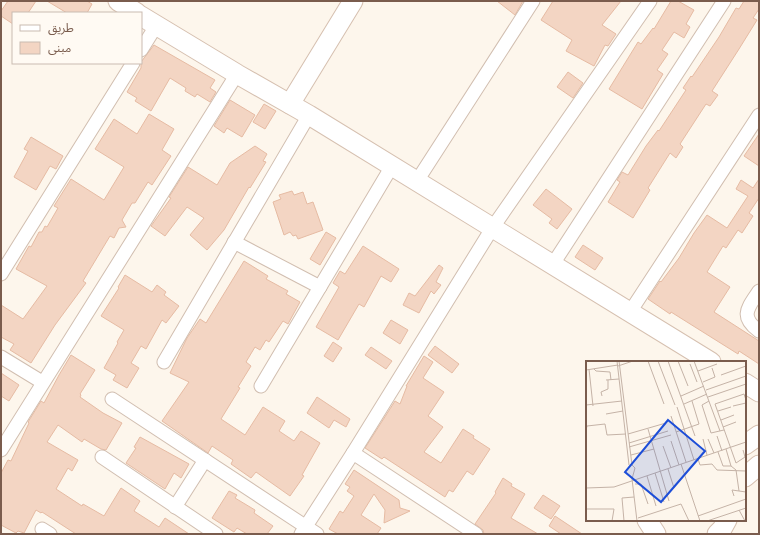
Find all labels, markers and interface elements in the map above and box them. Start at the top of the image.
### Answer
legend [12,12,142,64]
text: طريق [48,21,74,36]
text: مبنى [48,41,71,56]
inset map [586,361,746,521]

